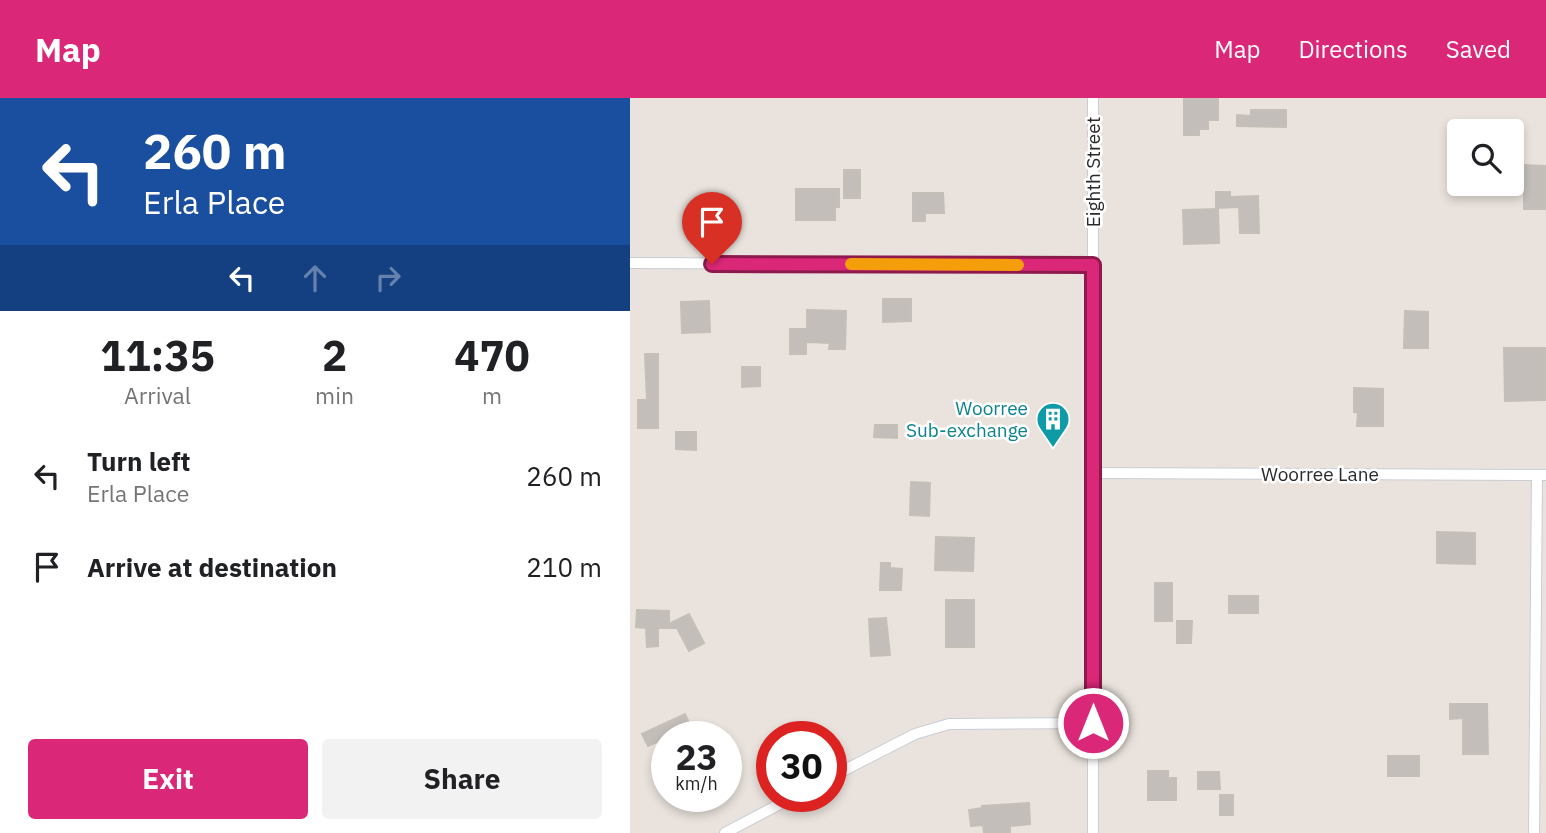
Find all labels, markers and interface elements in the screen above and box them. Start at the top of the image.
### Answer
text: Map [35,28,101,71]
text: Map [1214,33,1260,65]
text: Directions [1298,33,1408,65]
text: Saved [1446,33,1511,65]
street label: Eighth Street [1081,117,1105,227]
text: 260 m [143,119,287,182]
map controls [1447,119,1524,196]
button: search [1447,119,1524,196]
icon: left [28,126,119,217]
text: Erla Place [143,181,285,223]
pin [682,192,742,264]
icon: arrive [693,203,731,241]
icon: left [223,259,261,297]
icon: ahead [296,259,334,297]
icon: right [369,259,407,297]
text: 11:35 [100,328,215,383]
text: 2 [322,328,347,383]
text: 470 [454,328,530,383]
text: Arrival [124,380,191,410]
text: min [315,380,354,410]
text: m [482,380,502,410]
place label: Woorree Sub-exchange [906,396,1028,442]
building icon: Woorree Sub-exchange [1034,400,1072,449]
text: Turn left [87,444,190,478]
icon: left [28,457,66,495]
text: 260 m [526,459,602,493]
street label: Woorree Lane [1261,462,1379,486]
text: Erla Place [87,478,189,508]
icon: arrive [28,548,66,586]
text: Arrive at destination [87,550,337,584]
text: 210 m [526,550,602,584]
position arrow [1056,686,1130,760]
speed limit sign: 30 [756,721,847,812]
text: 23 [675,734,718,780]
button: Exit [28,739,308,819]
button: Share [322,739,602,819]
text: km/h [675,772,718,795]

